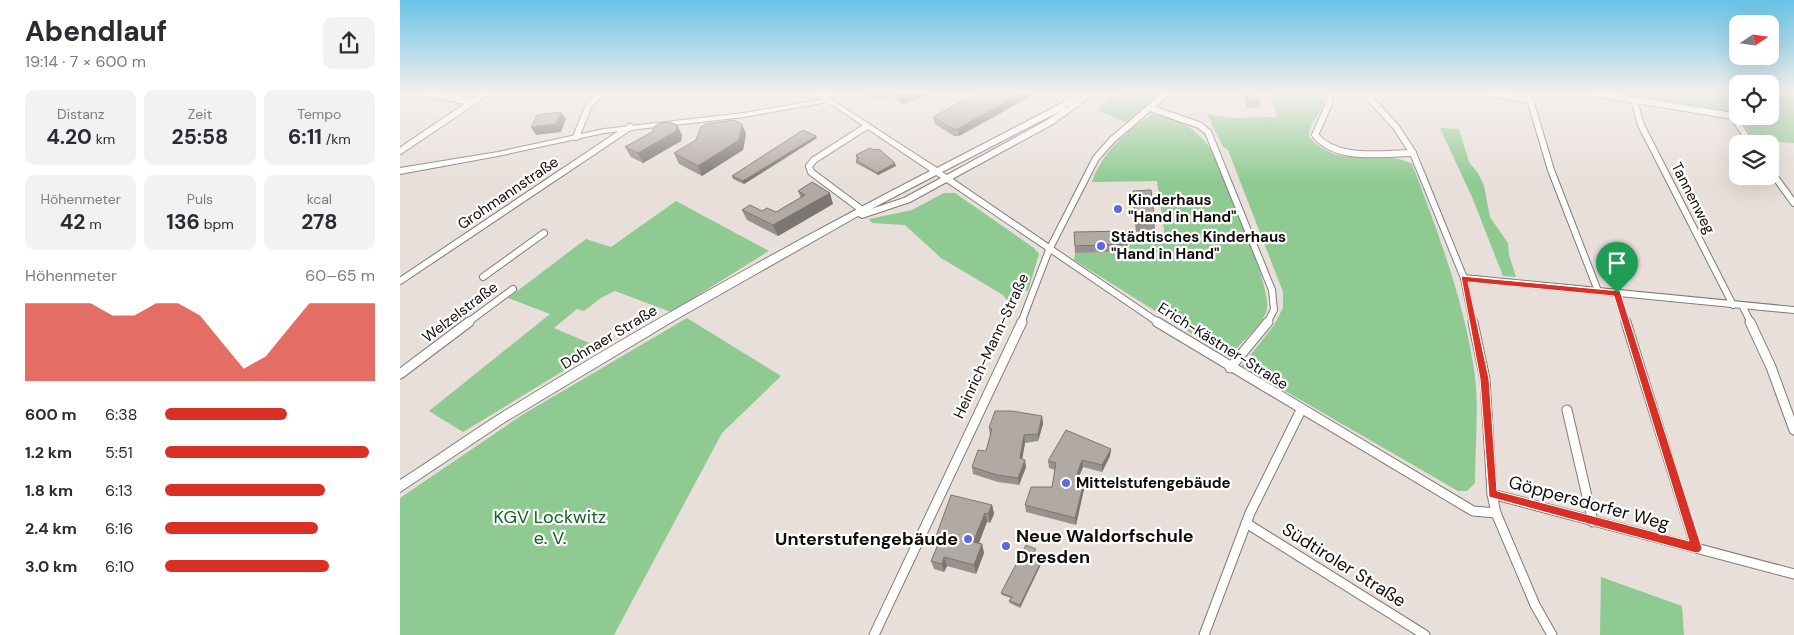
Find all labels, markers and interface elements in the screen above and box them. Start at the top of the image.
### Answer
text: Abendlauf [25,13,167,50]
north arrow [1729,15,1779,65]
map controls [1729,15,1779,185]
button: share [323,17,375,69]
text: 19:14 · 7 × 600 m [25,51,146,72]
button: locate [1729,75,1779,125]
text: Distanz [57,105,104,123]
text: Zeit [188,105,212,123]
text: Tempo [297,105,341,123]
text: 4.20 [46,123,92,151]
text: 25:58 [172,123,228,151]
text: 6:11 [288,123,322,151]
text: km [92,130,115,148]
text: /km [322,130,351,148]
button: layers [1729,135,1779,185]
street label: Grohmannstraße [454,152,562,234]
street label: Tannenweg [1666,159,1720,237]
text: Höhenmeter [40,190,121,208]
text: Puls [187,190,213,208]
text: kcal [307,190,332,208]
place label: Kinderhaus "Hand in Hand" [1128,190,1237,227]
marker: Kinderhaus "Hand in Hand" [1112,203,1124,215]
text: 42 [60,208,85,236]
text: 136 [166,208,200,236]
text: 278 [301,208,338,236]
text: m [85,215,102,233]
text: bpm [200,215,234,233]
place label: Städtisches Kinderhaus "Hand in Hand" [1111,227,1286,264]
marker: Städtisches Kinderhaus "Hand in Hand" [1095,240,1107,252]
pin [1596,242,1638,293]
icon: arrive [1603,249,1631,277]
text: Höhenmeter [25,265,117,286]
text: 60–65 m [305,265,375,286]
street label: Heinrich-Mann-Straße [949,270,1033,422]
street label: Welzelstraße [418,277,502,347]
street label: Erich-Kästner-Straße [1154,298,1292,394]
street label: Dohnaer Straße [557,300,661,374]
text: 600 m [25,404,77,425]
text: 6:38 [105,404,137,425]
text: 1.2 km [25,442,72,463]
text: 5:51 [105,442,133,463]
street label: Göppersdorfer Weg [1506,470,1672,536]
place label: Mittelstufengebäude [1076,473,1231,493]
marker: Mittelstufengebäude [1060,477,1072,489]
text: 1.8 km [25,480,73,501]
text: 6:13 [105,480,133,501]
park label: KGV Lockwitz e. V. [494,505,606,550]
street label: Südtiroler Straße [1277,517,1411,613]
text: 2.4 km [25,518,77,539]
text: 6:16 [105,518,133,539]
place label: Neue Waldorfschule Dresden [1016,524,1194,569]
place label: Unterstufengebäude [775,527,958,551]
marker: Unterstufengebäude [962,533,974,545]
marker: Neue Waldorfschule Dresden [1000,540,1012,552]
text: 3.0 km [25,556,77,577]
text: 6:10 [105,556,134,577]

